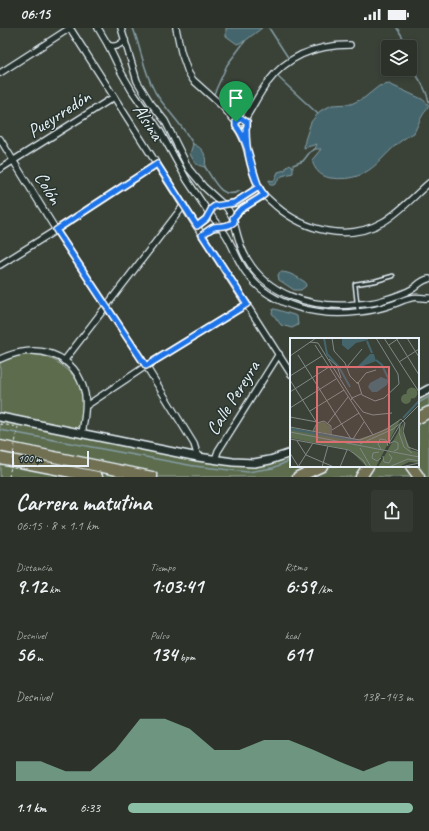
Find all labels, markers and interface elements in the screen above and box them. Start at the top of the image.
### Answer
text: 06:15 [20,5,50,24]
map controls [381,40,417,76]
button: layers [381,40,417,76]
pin [219,81,253,122]
street label: Pueyrredón [23,84,95,143]
icon: arrive [225,87,247,109]
street label: Alsina [127,99,169,146]
street label: Colón [29,167,67,209]
inset map [290,338,419,467]
street label: Calle Pereyra [201,355,266,440]
scale bar [12,449,89,468]
text: 100 m [18,451,42,465]
text: Carrera matutina [16,489,151,517]
button: share [371,490,413,532]
text: 06:15 · 8 × 1.1 km [16,518,99,534]
text: Distancia [16,560,52,574]
text: Tiempo [150,560,175,574]
text: Ritmo [285,560,307,574]
text: 9.12 [16,574,47,599]
text: 1:03:41 [150,574,203,599]
text: 6:59 [285,574,315,599]
text: km [47,582,60,596]
text: /km [315,582,333,596]
text: Desnivel [16,628,46,642]
text: Pulso [150,628,169,642]
text: kcal [285,628,299,642]
text: 56 [16,642,34,667]
text: 134 [150,642,177,667]
text: 611 [285,642,312,667]
text: m [34,650,43,664]
text: bpm [177,650,195,664]
text: Desnivel [16,689,51,705]
text: 138–143 m [362,689,413,705]
text: 1.1 km [16,800,46,816]
text: 6:33 [80,800,100,816]

